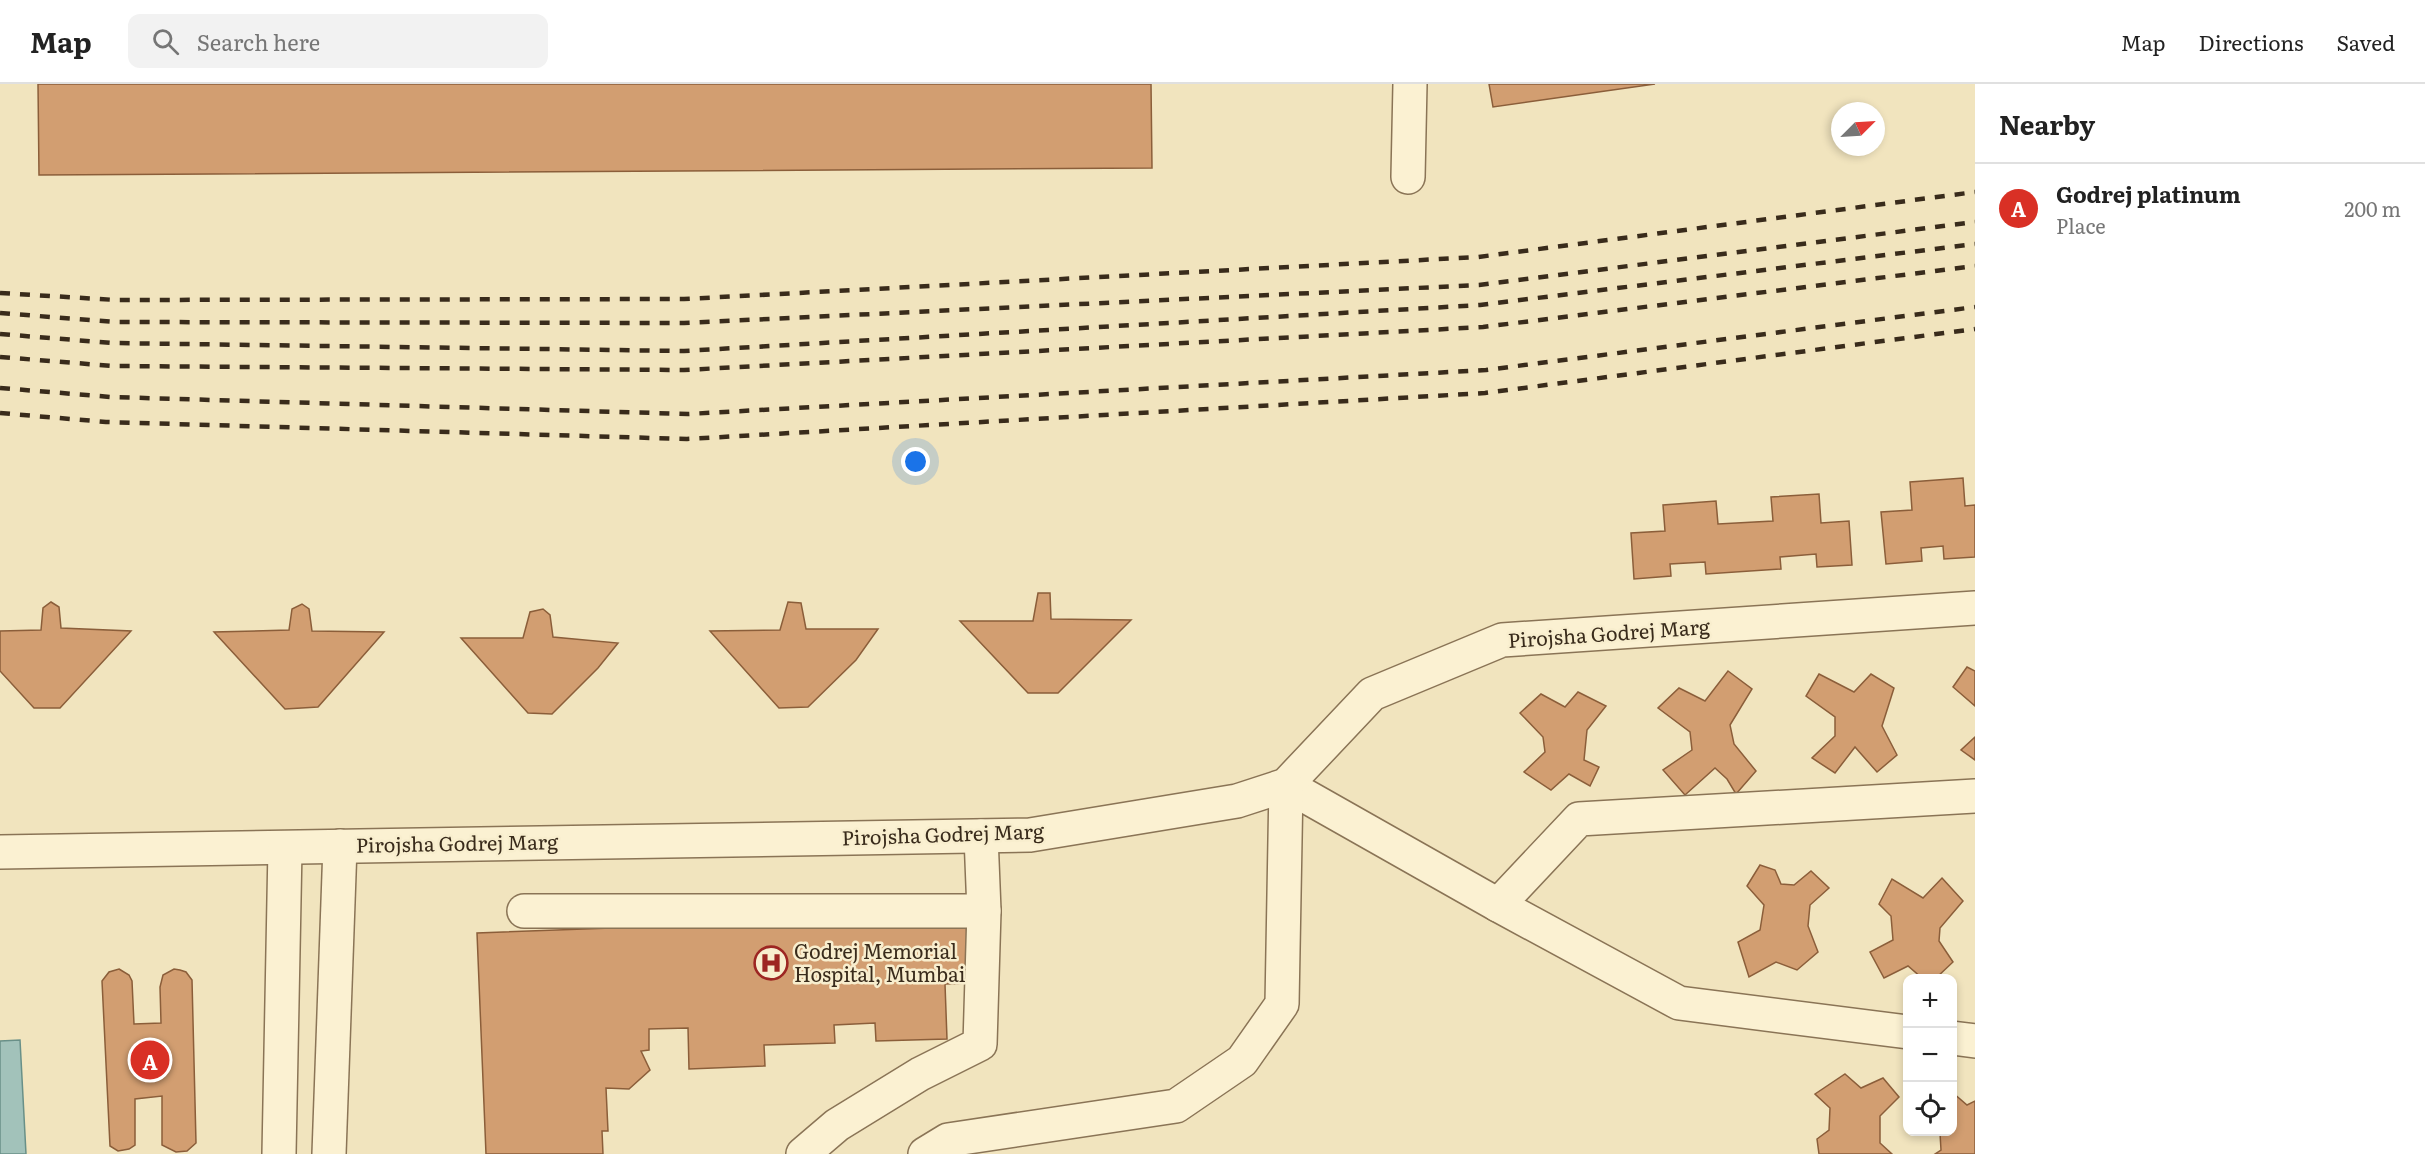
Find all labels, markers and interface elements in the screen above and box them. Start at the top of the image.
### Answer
search box [128,14,548,68]
text: Map [30,20,92,62]
icon: search [149,25,182,58]
text: Search here [197,25,320,58]
text: Map [2121,26,2166,57]
text: Directions [2199,26,2304,57]
text: Saved [2337,26,2395,57]
north arrow [1831,102,1885,156]
text: Nearby [1999,104,2095,143]
text: Godrej platinum [2056,177,2241,210]
text: A [2011,193,2026,223]
text: 200 m [2344,193,2401,223]
text: Place [2056,210,2106,240]
your location [901,447,930,476]
street label: Pirojsha Godrej Marg [1507,610,1712,654]
street label: Pirojsha Godrej Marg [841,814,1045,852]
street label: Pirojsha Godrej Marg [355,825,559,859]
place label: Godrej Memorial Hospital, Mumbai [794,935,966,988]
hospital icon: Godrej Memorial Hospital, Mumbai [753,945,789,981]
map controls [1903,974,1957,1136]
button: + [1903,974,1957,1028]
button: − [1903,1028,1957,1082]
pin: A [130,1038,170,1082]
button: locate [1903,1082,1957,1136]

